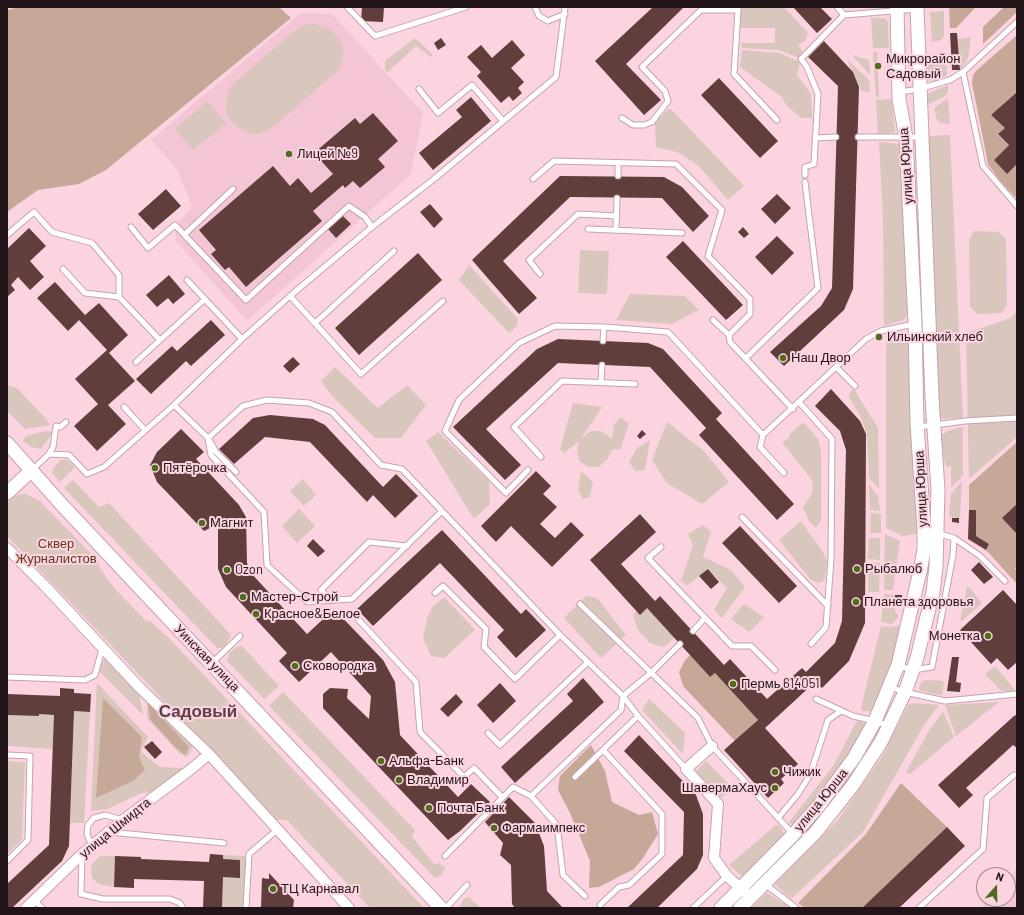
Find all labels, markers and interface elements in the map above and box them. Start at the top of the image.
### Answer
place label: Микрорайон Садовый [886,51,960,82]
marker: Микрорайон Садовый [873,61,883,71]
street label: улица Юрша [896,127,916,205]
place label: Лицей №9 [297,146,358,162]
marker: Лицей №9 [284,149,294,159]
place label: Ильинский хлеб [887,329,983,345]
marker: Ильинский хлеб [874,332,884,342]
place label: Наш Двор [791,350,851,366]
marker: Наш Двор [778,353,788,363]
street label: улица Юрша [911,450,931,528]
place label: Пятёрочка [163,460,227,476]
marker: Пятёрочка [150,463,160,473]
place label: Магнит [210,515,253,531]
marker: Магнит [197,518,207,528]
park label: Сквер Журналистов [15,536,97,567]
place label: Рыбалюб [865,561,922,577]
place label: Ozon [235,562,263,578]
marker: Рыбалюб [852,564,862,574]
marker: Ozon [222,565,232,575]
place label: Мастер-Строй [251,589,338,605]
marker: Мастер-Строй [238,592,248,602]
place label: Планета здоровья [864,594,973,610]
marker: Планета здоровья [851,597,861,607]
place label: Красное&Белое [264,606,360,622]
marker: Красное&Белое [251,609,261,619]
street label: Уинская улица [171,621,243,695]
place label: Монетка [929,628,980,644]
marker: Монетка [983,631,993,641]
place label: Сковородка [303,658,374,674]
marker: Сковородка [290,661,300,671]
place label: Пермь 614051 [741,676,820,692]
marker: Пермь 614051 [728,679,738,689]
district label: Садовый [159,701,237,721]
place label: Альфа-Банк [389,753,464,769]
marker: Альфа-Банк [376,756,386,766]
place label: Чижик [783,764,821,780]
street label: улица Юрша [791,765,851,835]
marker: Чижик [770,767,780,777]
place label: Владимир [407,772,469,788]
marker: Владимир [394,775,404,785]
place label: ШавермаХаус [682,780,767,796]
marker: ШавермаХаус [770,783,780,793]
street label: улица Шмидта [76,795,154,861]
place label: Почта Банк [437,800,504,816]
marker: Почта Банк [424,803,434,813]
place label: Фармаимпекс [502,820,585,836]
marker: Фармаимпекс [489,823,499,833]
north arrow [976,867,1016,907]
text: N [994,869,1006,884]
place label: ТЦ Карнавал [281,881,359,897]
marker: ТЦ Карнавал [268,884,278,894]

